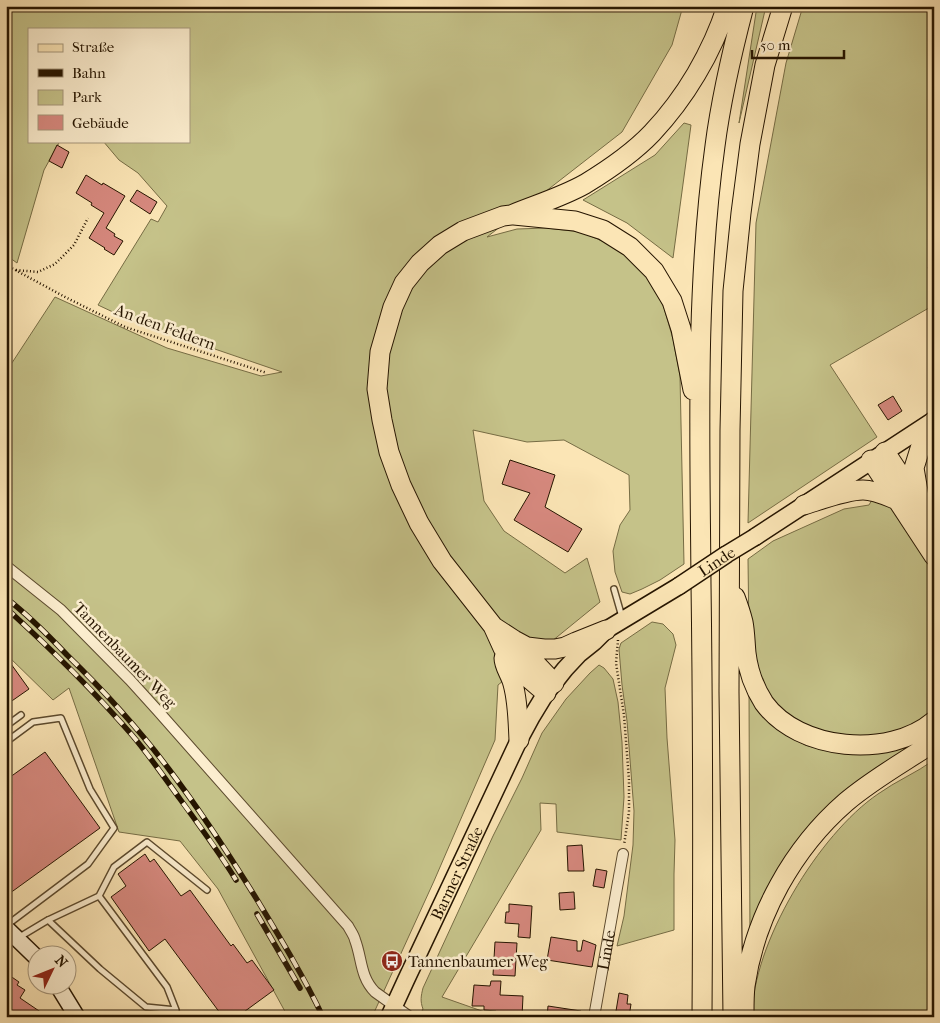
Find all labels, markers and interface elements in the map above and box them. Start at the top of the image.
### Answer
legend [28,28,190,142]
scale bar [752,28,845,60]
text: 50 m [760,36,791,54]
text: Straße [72,38,115,56]
text: Bahn [72,64,106,82]
text: Park [72,88,102,106]
text: Gebäude [72,114,129,132]
street label: An den Feldern [111,300,219,354]
street label: Linde [694,542,738,580]
street label: Tannenbaumer Weg [70,598,181,712]
street label: Barmer Straße [426,823,487,923]
street label: Linde [593,929,619,972]
north arrow [28,946,78,996]
bus stop icon: Tannenbaumer Weg [380,949,404,973]
text: N [51,952,71,971]
place label: Tannenbaumer Weg [408,952,548,971]

